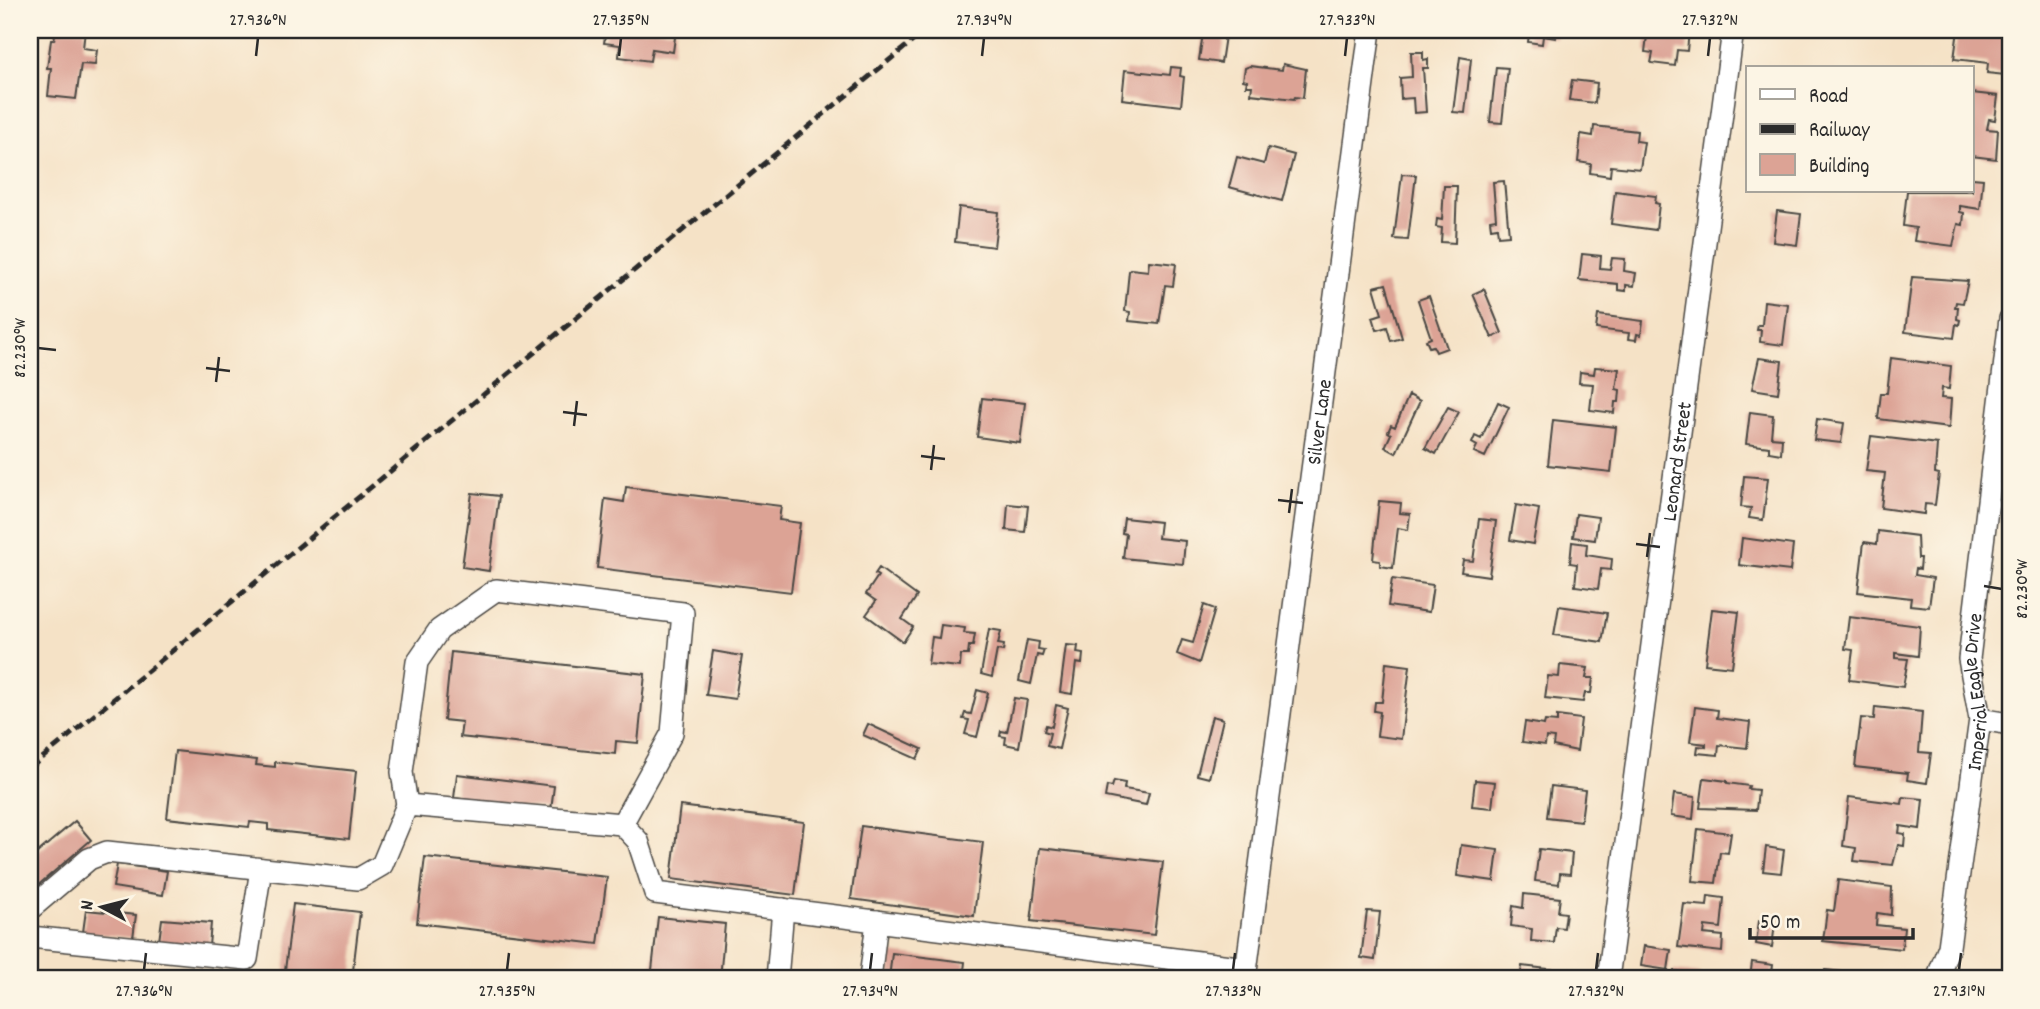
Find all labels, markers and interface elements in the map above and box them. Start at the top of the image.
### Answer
text: 27.936°N [229,9,287,34]
text: 27.935°N [593,9,650,34]
text: 27.934°N [956,9,1012,34]
text: 27.933°N [1319,9,1375,34]
text: 27.932°N [1682,9,1738,34]
legend [1746,66,1974,192]
text: Road [1809,83,1848,113]
text: Railway [1809,117,1870,147]
text: Building [1809,153,1869,183]
text: 82.230°W [9,317,34,378]
street label: Silver Lane [1301,378,1342,467]
street label: Leonard Street [1656,400,1702,523]
text: 82.230°W [2011,558,2036,619]
street label: Imperial Eagle Drive [1957,611,1998,773]
north arrow [66,872,136,942]
scale bar [1750,897,1912,941]
text: N [75,899,103,912]
text: 50 m [1760,909,1800,939]
text: 27.936°N [115,980,173,1005]
text: 27.935°N [479,980,536,1005]
text: 27.934°N [842,980,898,1005]
text: 27.933°N [1205,980,1261,1005]
text: 27.932°N [1568,980,1624,1005]
text: 27.931°N [1933,980,1985,1005]

